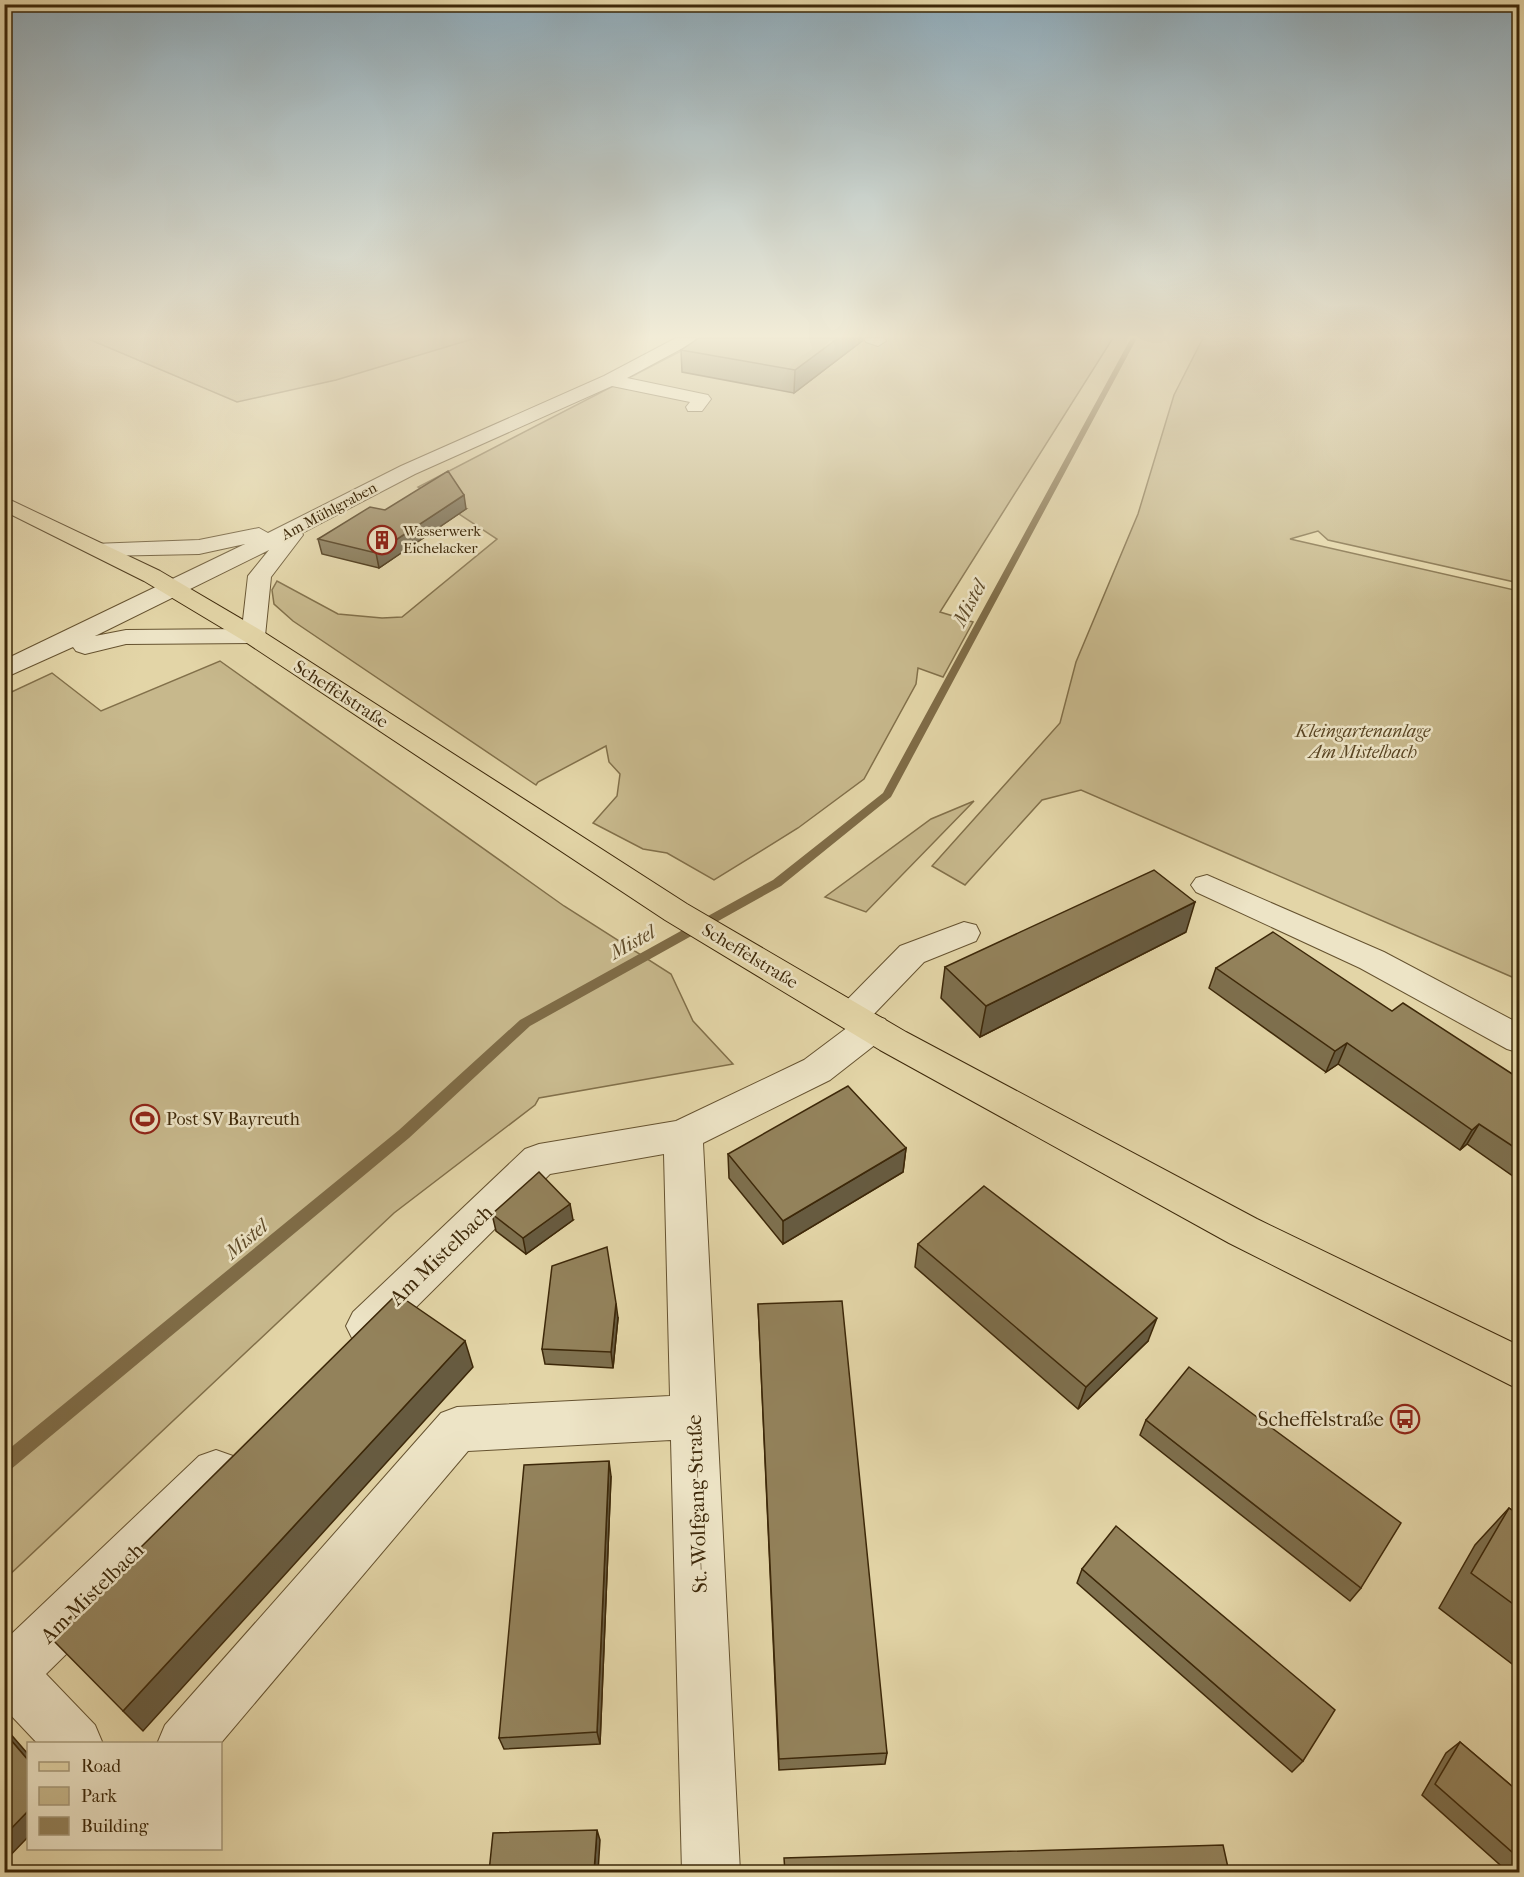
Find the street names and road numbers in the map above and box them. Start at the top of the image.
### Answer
street label: Am Mühlgraben [277,478,380,544]
street label: Scheffelstraße [290,656,392,733]
street label: Scheffelstraße [698,920,802,993]
street label: Am Mistelbach [384,1200,498,1311]
street label: St.-Wolfgang-Straße [682,1414,712,1594]
street label: Am Mistelbach [35,1538,149,1649]

